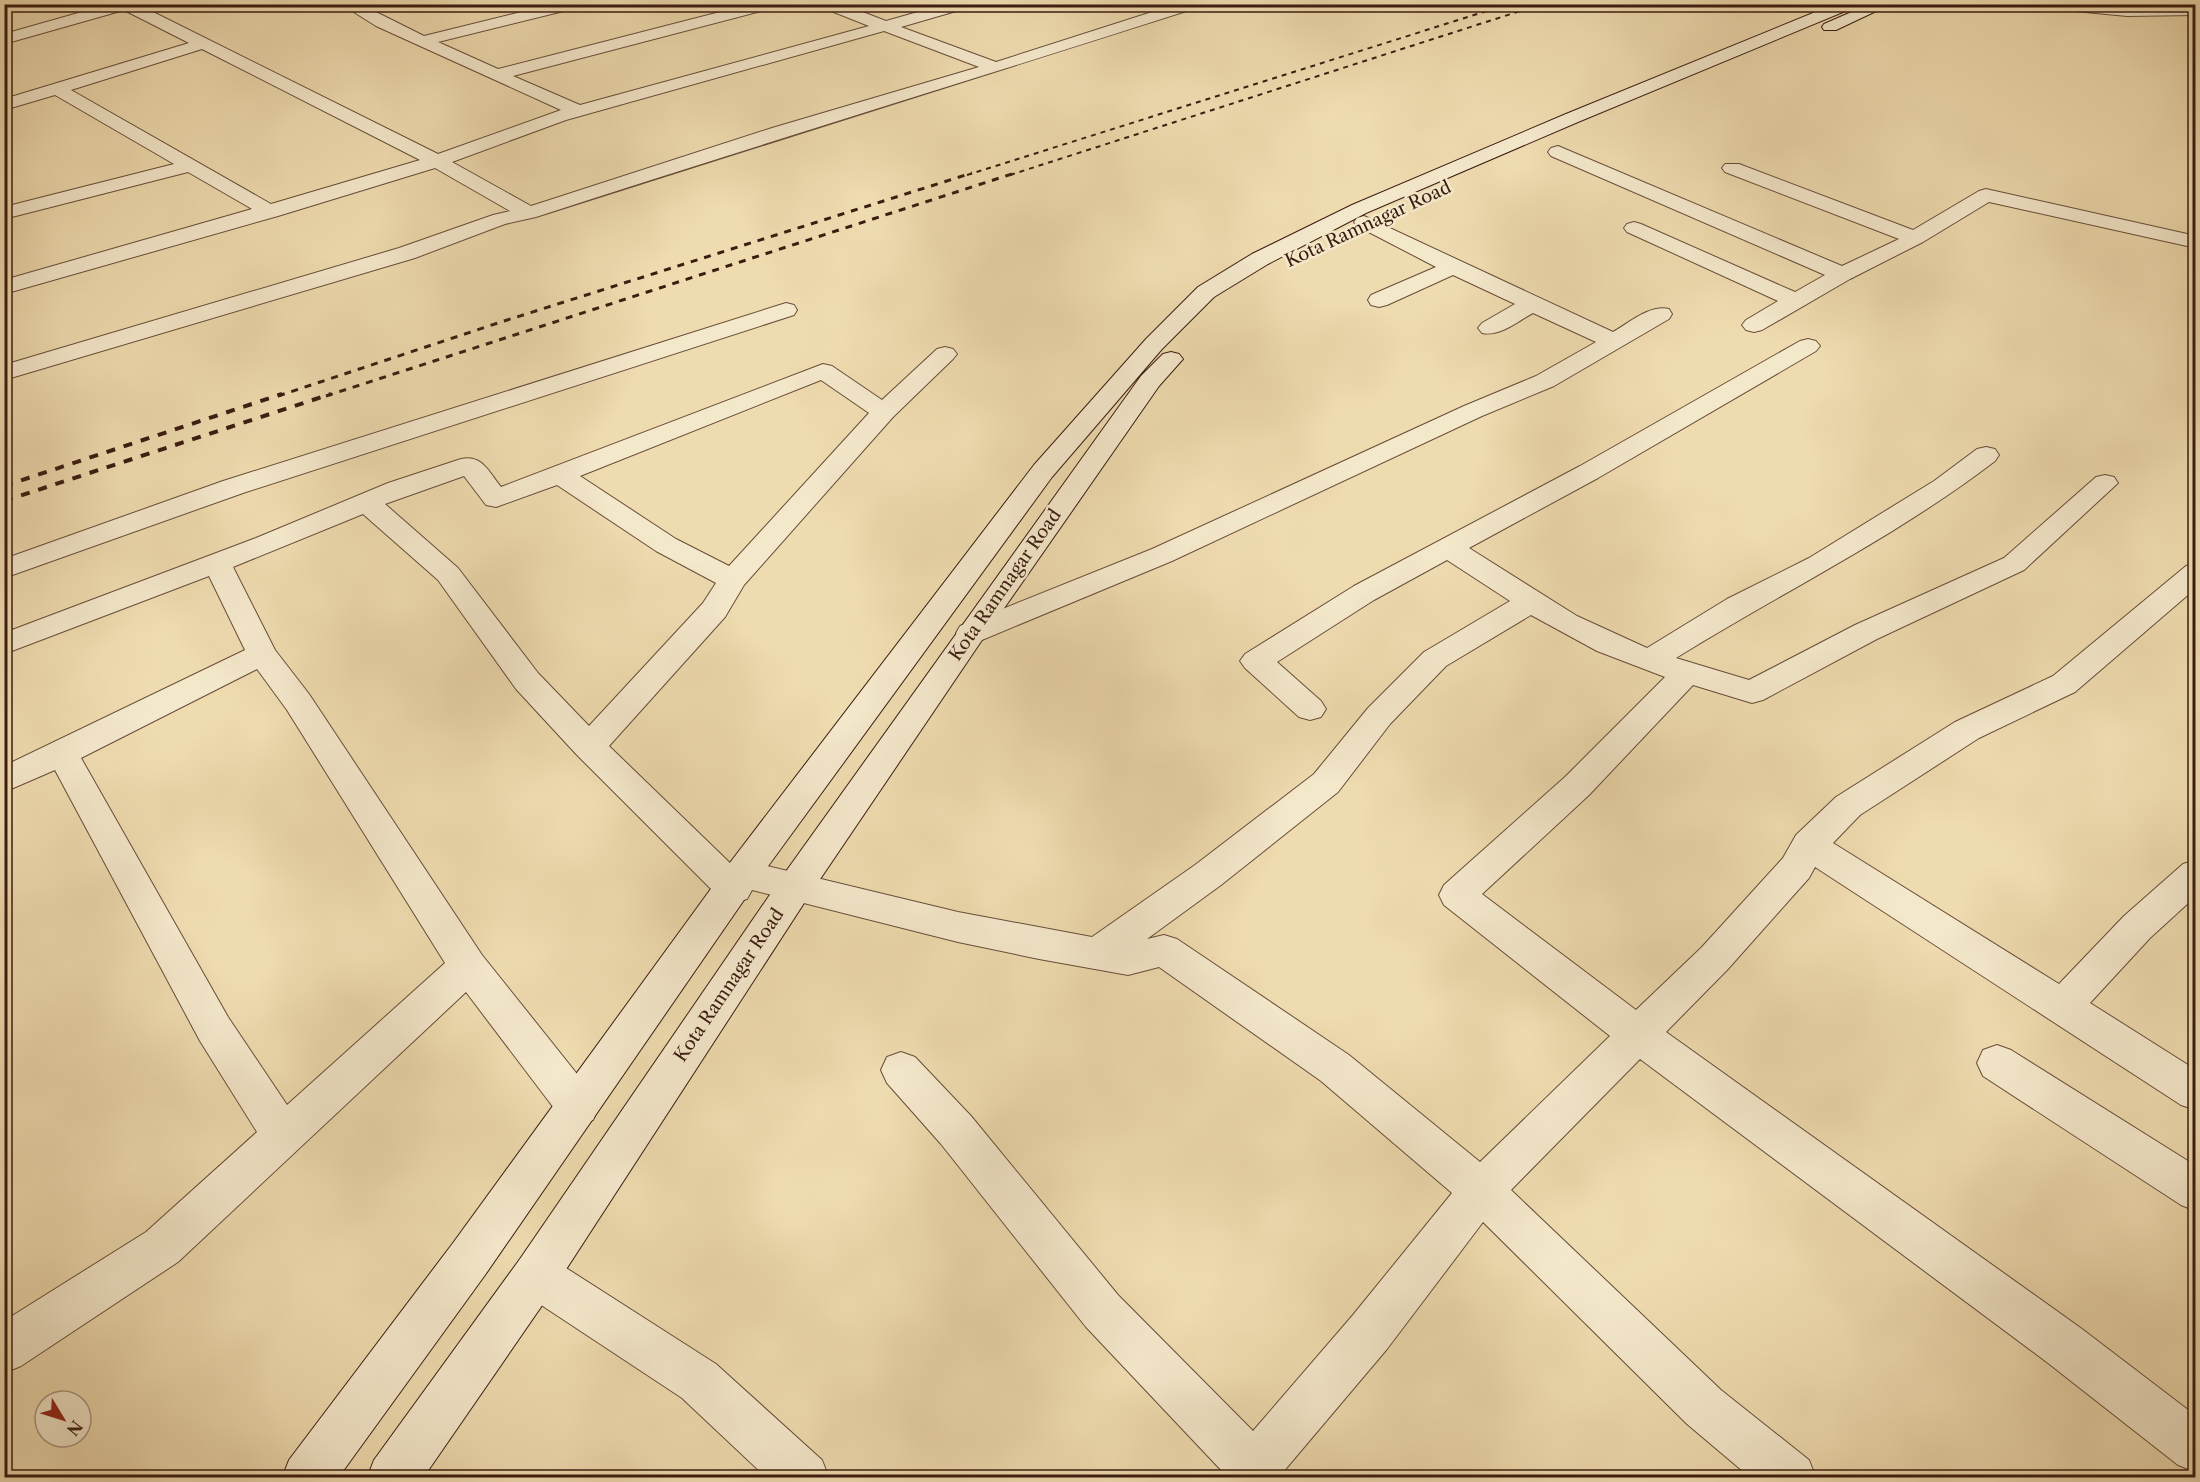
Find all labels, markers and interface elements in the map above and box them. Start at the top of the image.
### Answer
street label: Kota Ramnagar Road [1282,176,1454,272]
street label: Kota Ramnagar Road [944,505,1066,665]
street label: Kota Ramnagar Road [669,904,789,1066]
north arrow [33,1389,93,1449]
text: N [63,1417,87,1440]

